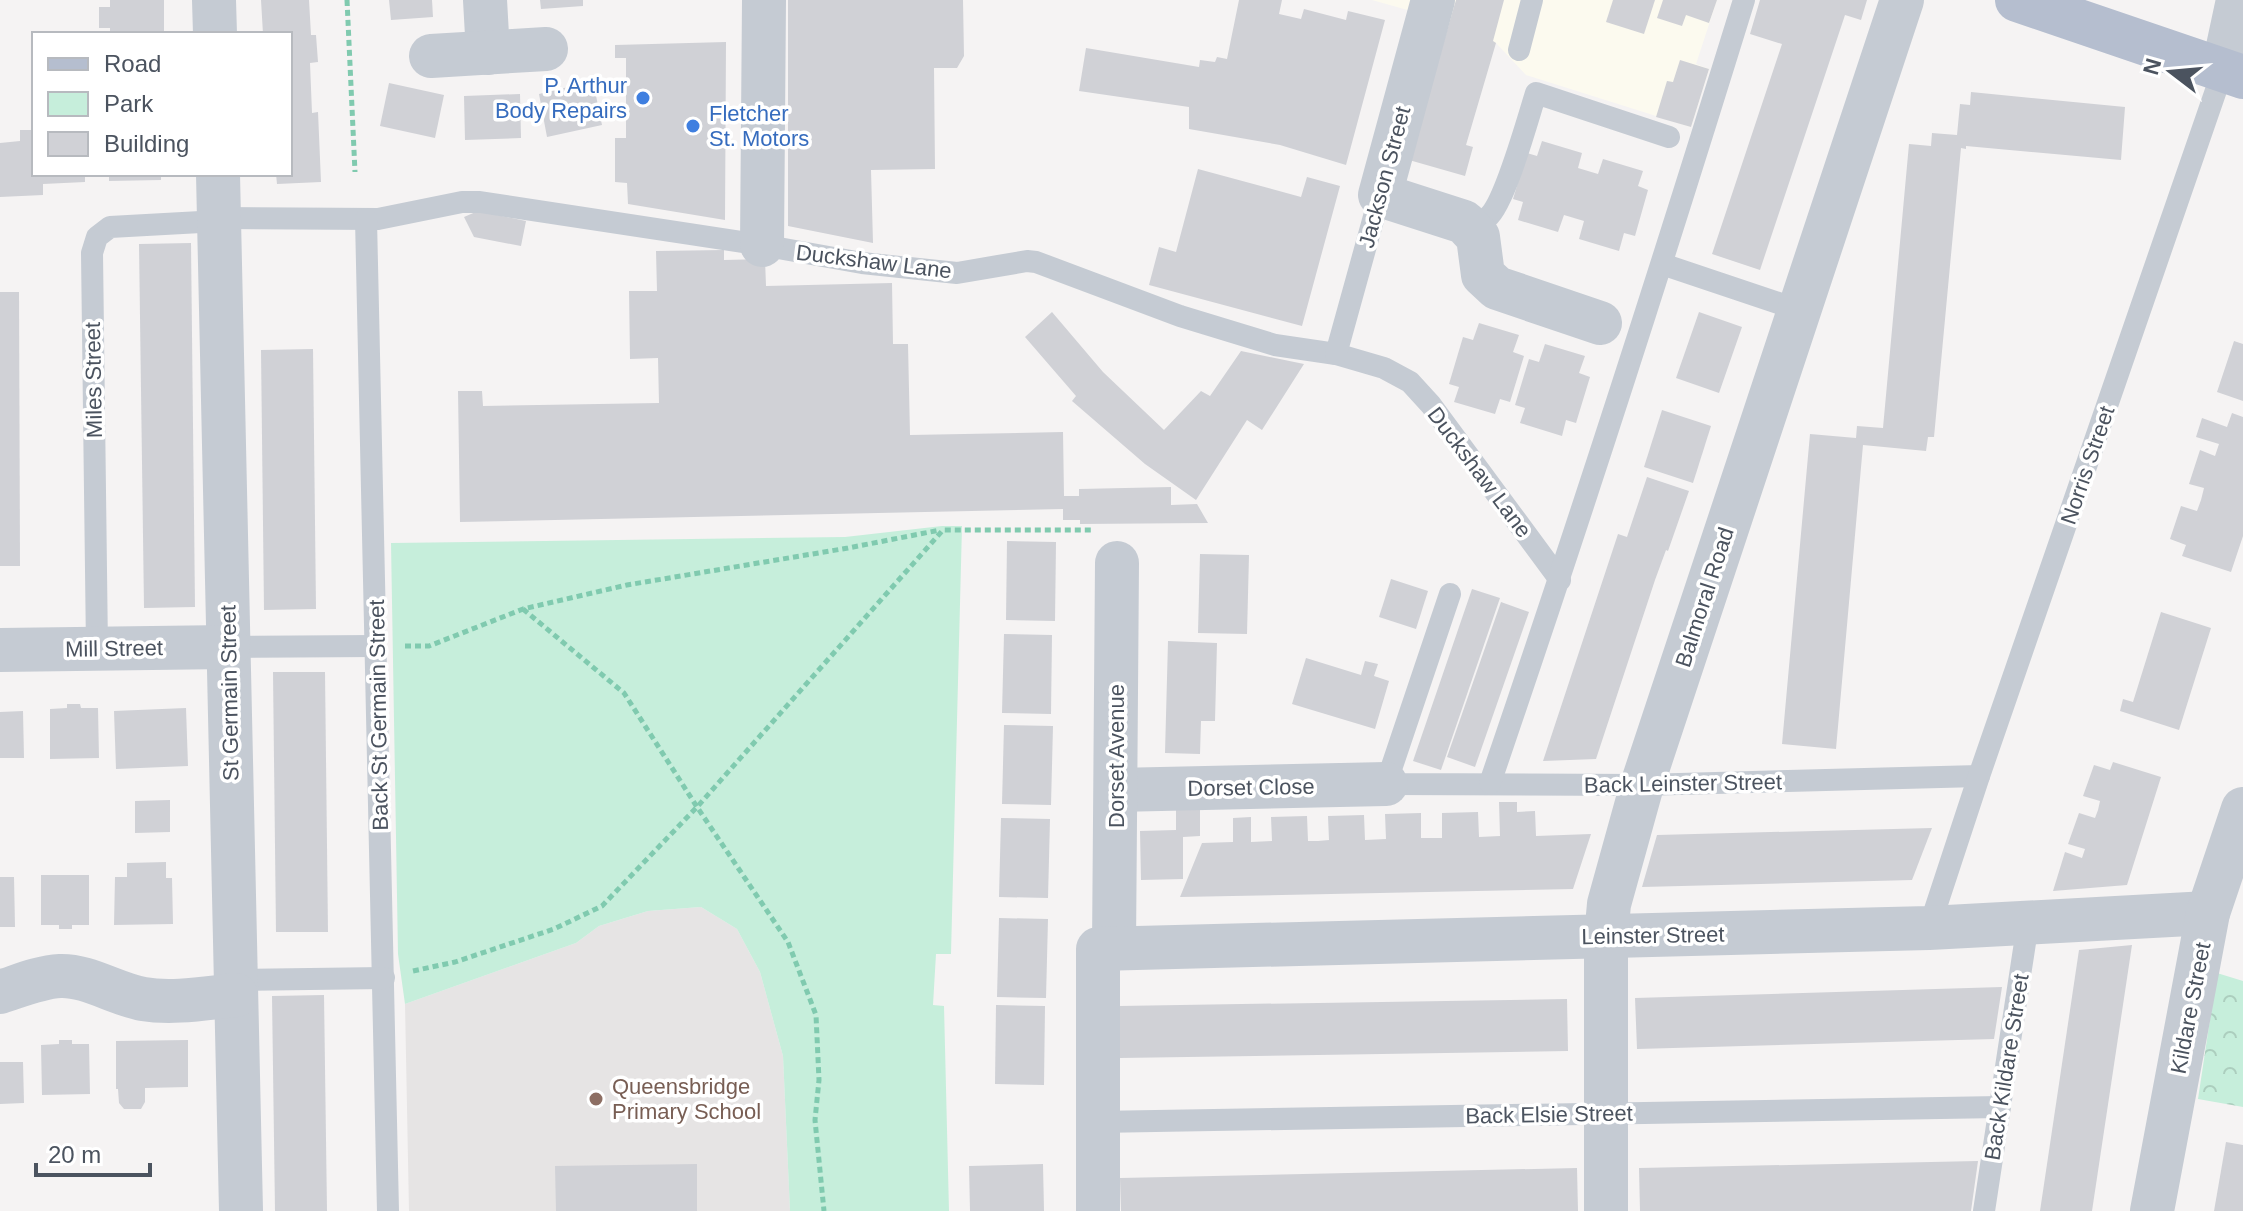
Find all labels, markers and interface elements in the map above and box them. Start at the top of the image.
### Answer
legend [32,32,292,176]
north arrow [2131,32,2211,112]
text: Road [104,50,161,77]
text: N [2138,56,2166,78]
place label: P. Arthur Body Repairs [495,73,627,123]
marker: P. Arthur Body Repairs [634,89,652,107]
text: Park [104,90,154,117]
place label: Fletcher St. Motors [709,101,809,151]
street label: Jackson Street [1354,104,1415,251]
marker: Fletcher St. Motors [684,117,702,135]
text: Building [104,130,189,157]
street label: Duckshaw Lane [795,240,953,283]
street label: Miles Street [80,322,107,438]
street label: Duckshaw Lane [1423,402,1537,542]
street label: Norris Street [2056,403,2119,528]
street label: Balmoral Road [1670,524,1739,670]
street label: Back St Germain Street [364,599,393,831]
street label: St Germain Street [215,605,244,781]
street label: Mill Street [65,635,163,662]
street label: Dorset Avenue [1104,684,1129,828]
street label: Back Leinster Street [1584,769,1782,798]
street label: Dorset Close [1187,774,1315,801]
street label: Leinster Street [1581,922,1725,949]
street label: Kildare Street [2166,940,2215,1076]
street label: Back Kildare Street [1979,972,2034,1162]
place label: Queensbridge Primary School [612,1074,761,1124]
marker: Queensbridge Primary School [587,1090,605,1108]
street label: Back Elsie Street [1465,1101,1633,1128]
scale bar [36,1127,150,1177]
text: 20 m [48,1141,101,1168]

